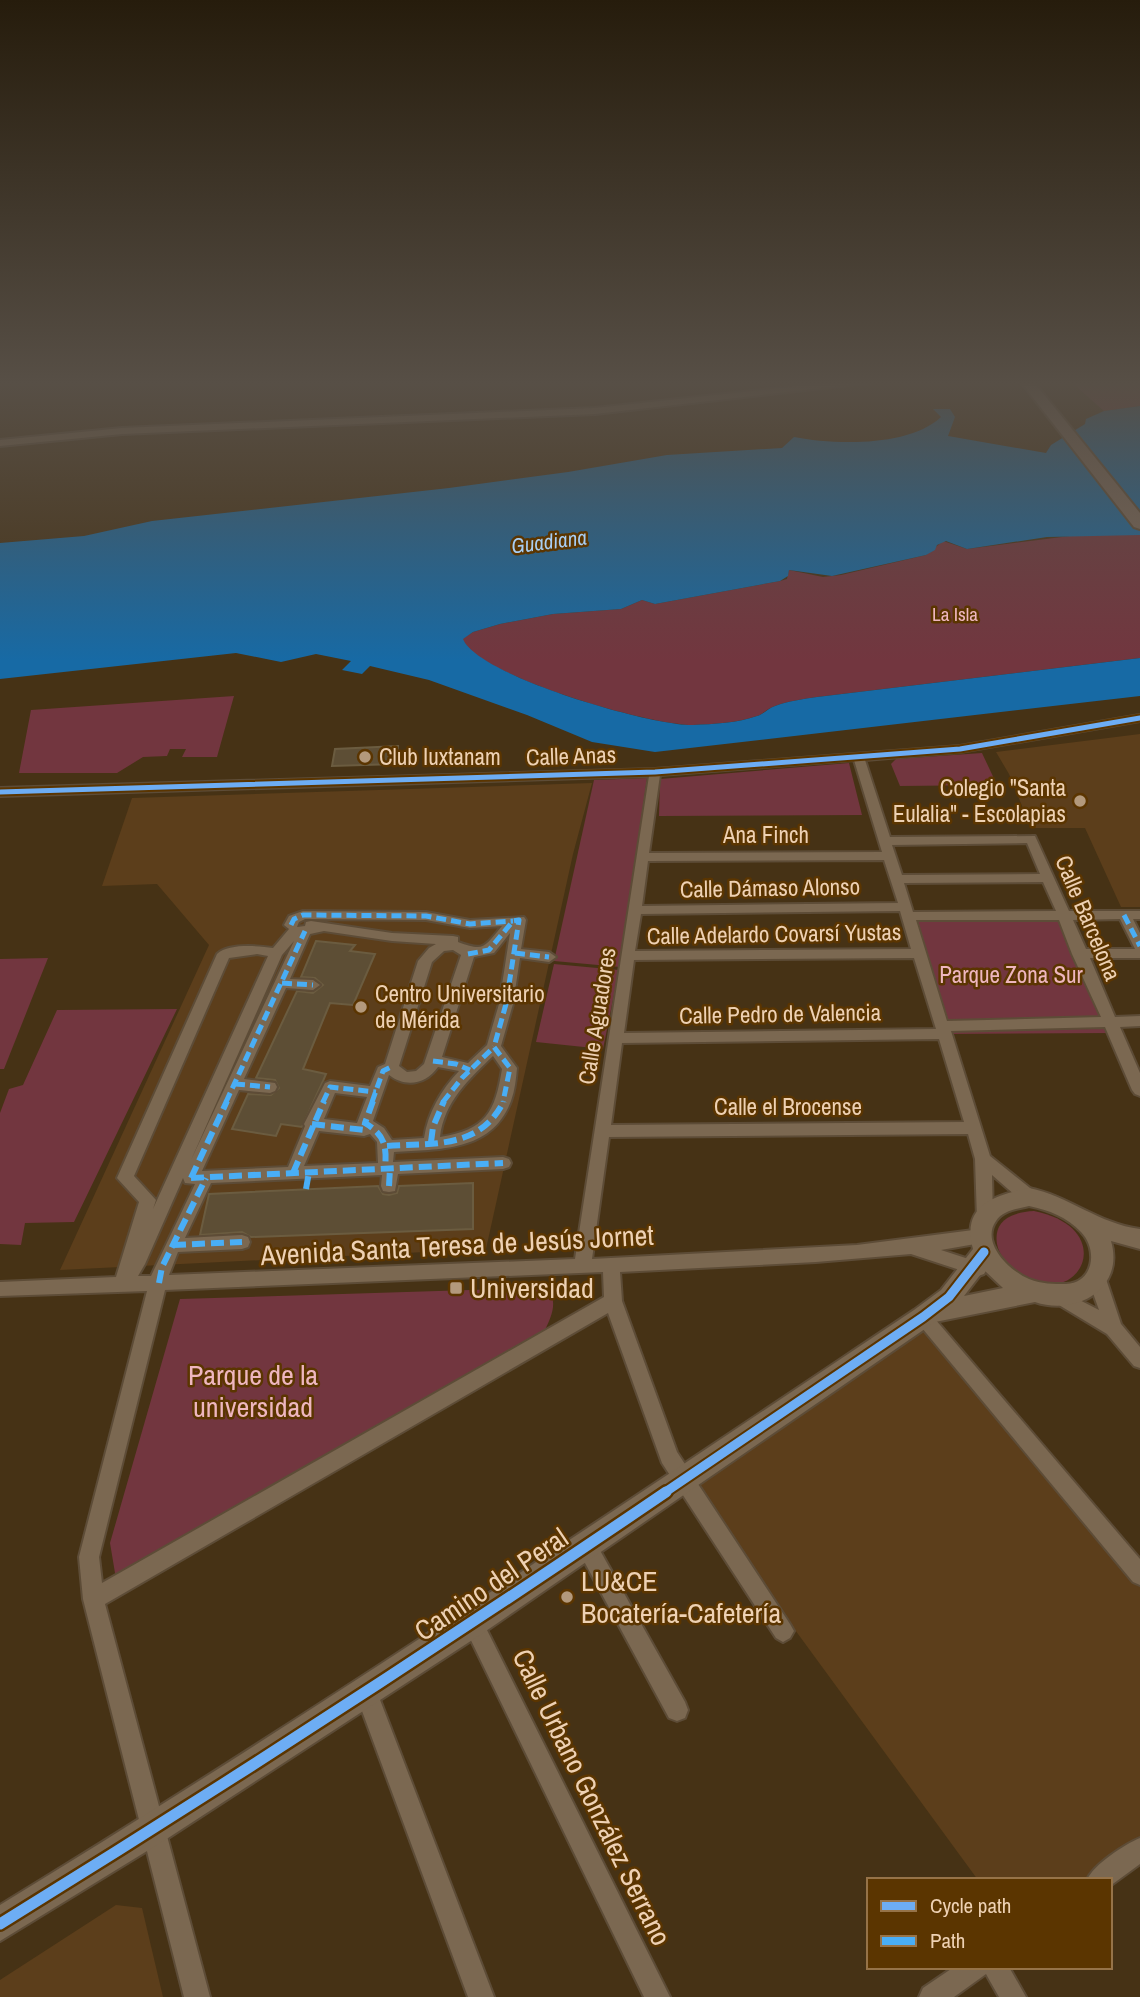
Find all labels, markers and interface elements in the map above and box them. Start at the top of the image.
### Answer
water label: Guadiana [510,523,588,561]
park label: La Isla [932,601,978,627]
street label: Calle Anas [525,738,617,773]
place label: Club Iuxtanam [379,741,501,772]
marker: Club Iuxtanam [357,749,373,765]
place label: Colegio "Santa Eulalia" - Escolapias [893,772,1067,829]
marker: Colegio "Santa Eulalia" - Escolapias [1072,793,1088,809]
street label: Ana Finch [722,819,809,850]
street label: Calle Barcelona [1048,850,1129,986]
street label: Calle Dámaso Alonso [680,870,860,905]
street label: Calle Adelardo Covarsí Yustas [647,916,901,951]
street label: Calle Aguadores [570,945,623,1087]
park label: Parque Zona Sur [939,959,1084,990]
place label: Centro Universitario de Mérida [375,978,545,1035]
street label: Calle Pedro de Valencia [679,996,882,1031]
marker: Centro Universitario de Mérida [353,999,369,1015]
street label: Calle el Brocense [714,1091,862,1122]
street label: Avenida Santa Teresa de Jesús Jornet [258,1216,655,1274]
place label: Universidad [470,1269,594,1307]
marker: Universidad [448,1280,464,1296]
park label: Parque de la universidad [188,1356,318,1426]
street label: Camino del Peral [407,1519,575,1649]
place label: LU&CE Bocatería-Cafetería [581,1562,782,1632]
marker: LU&CE Bocatería-Cafetería [559,1589,575,1605]
street label: Calle Urbano González Serrano [504,1642,680,1952]
legend [867,1878,1112,1969]
text: Cycle path [930,1891,1011,1920]
text: Path [930,1926,965,1955]

